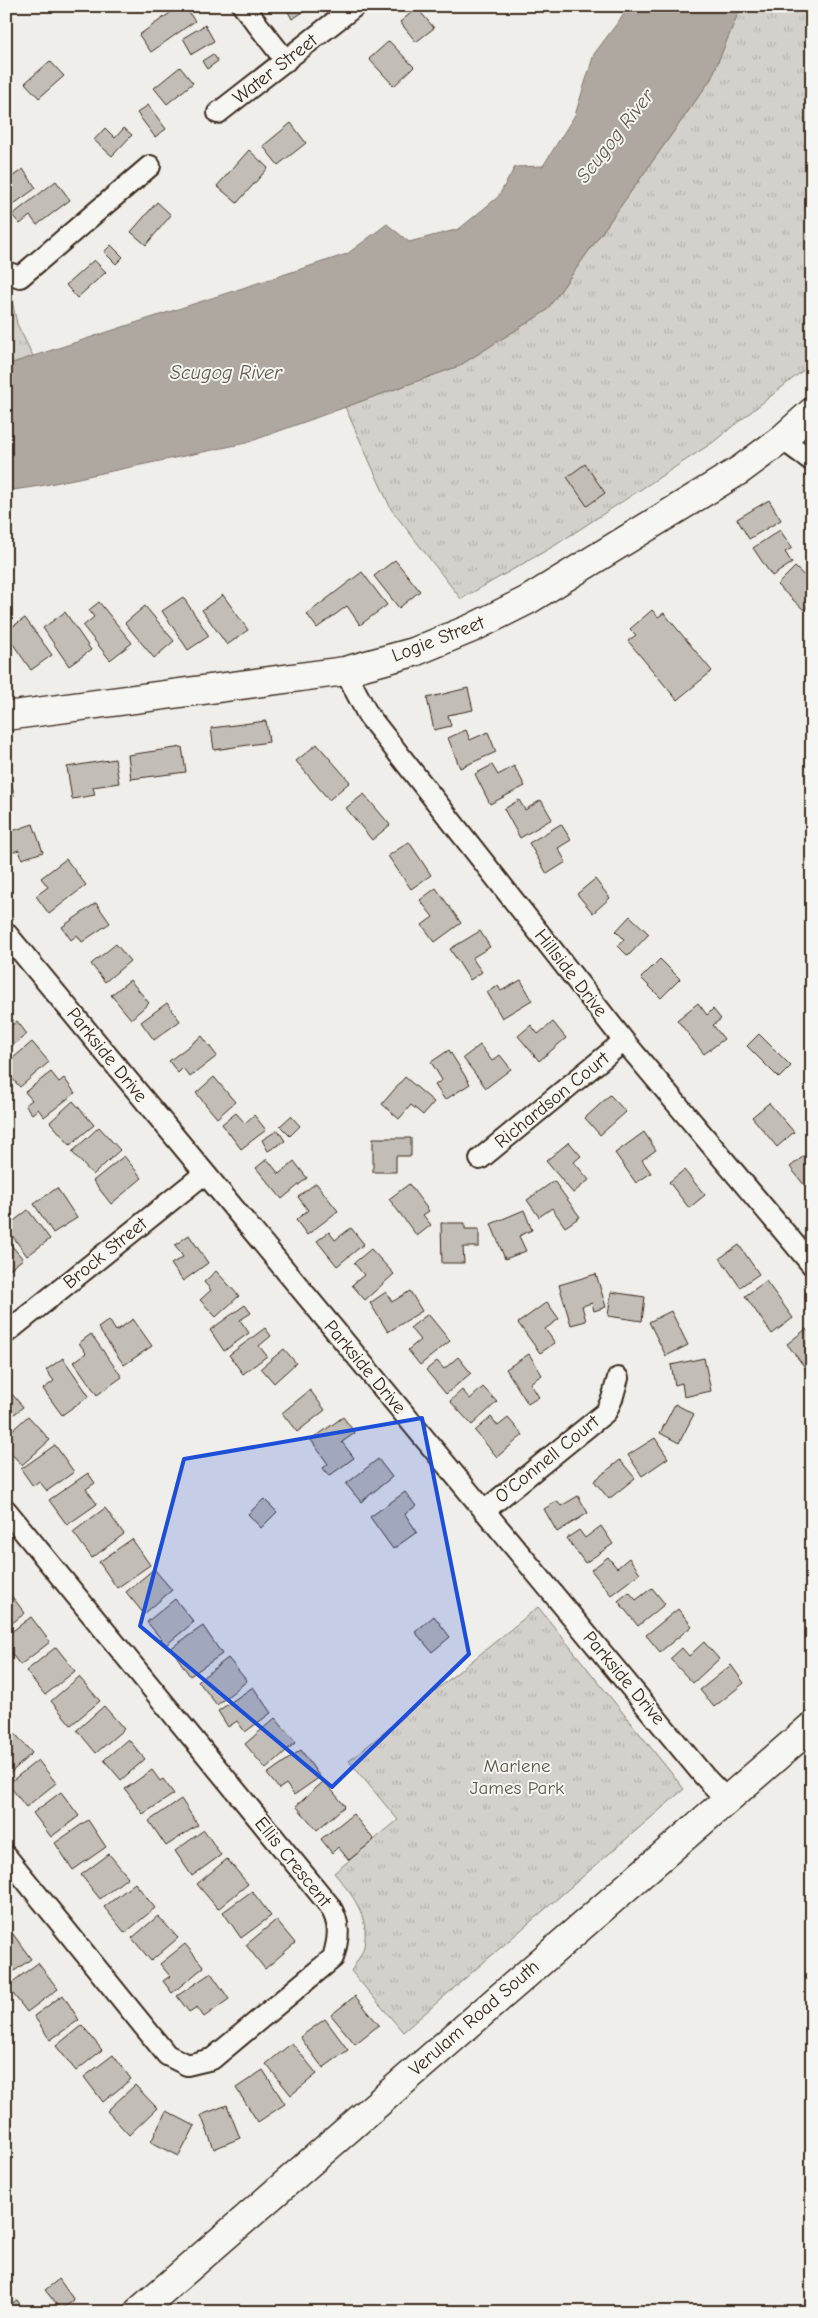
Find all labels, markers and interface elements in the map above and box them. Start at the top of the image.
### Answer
street label: Water Street [228,29,322,109]
water label: Scugog River [571,84,659,187]
water label: Scugog River [170,361,283,384]
street label: Logie Street [389,611,488,667]
street label: Hillside Drive [530,925,612,1021]
street label: Parkside Drive [62,1003,152,1107]
street label: Richardson Court [490,1047,614,1153]
street label: Brock Street [59,1212,152,1293]
street label: Parkside Drive [319,1316,411,1418]
street label: O'Connell Court [491,1410,604,1508]
street label: Parkside Drive [578,1627,670,1729]
park label: Marlene James Park [470,1755,565,1799]
street label: Ellis Crescent [250,1813,336,1912]
street label: Verulam Road South [404,1956,544,2080]

